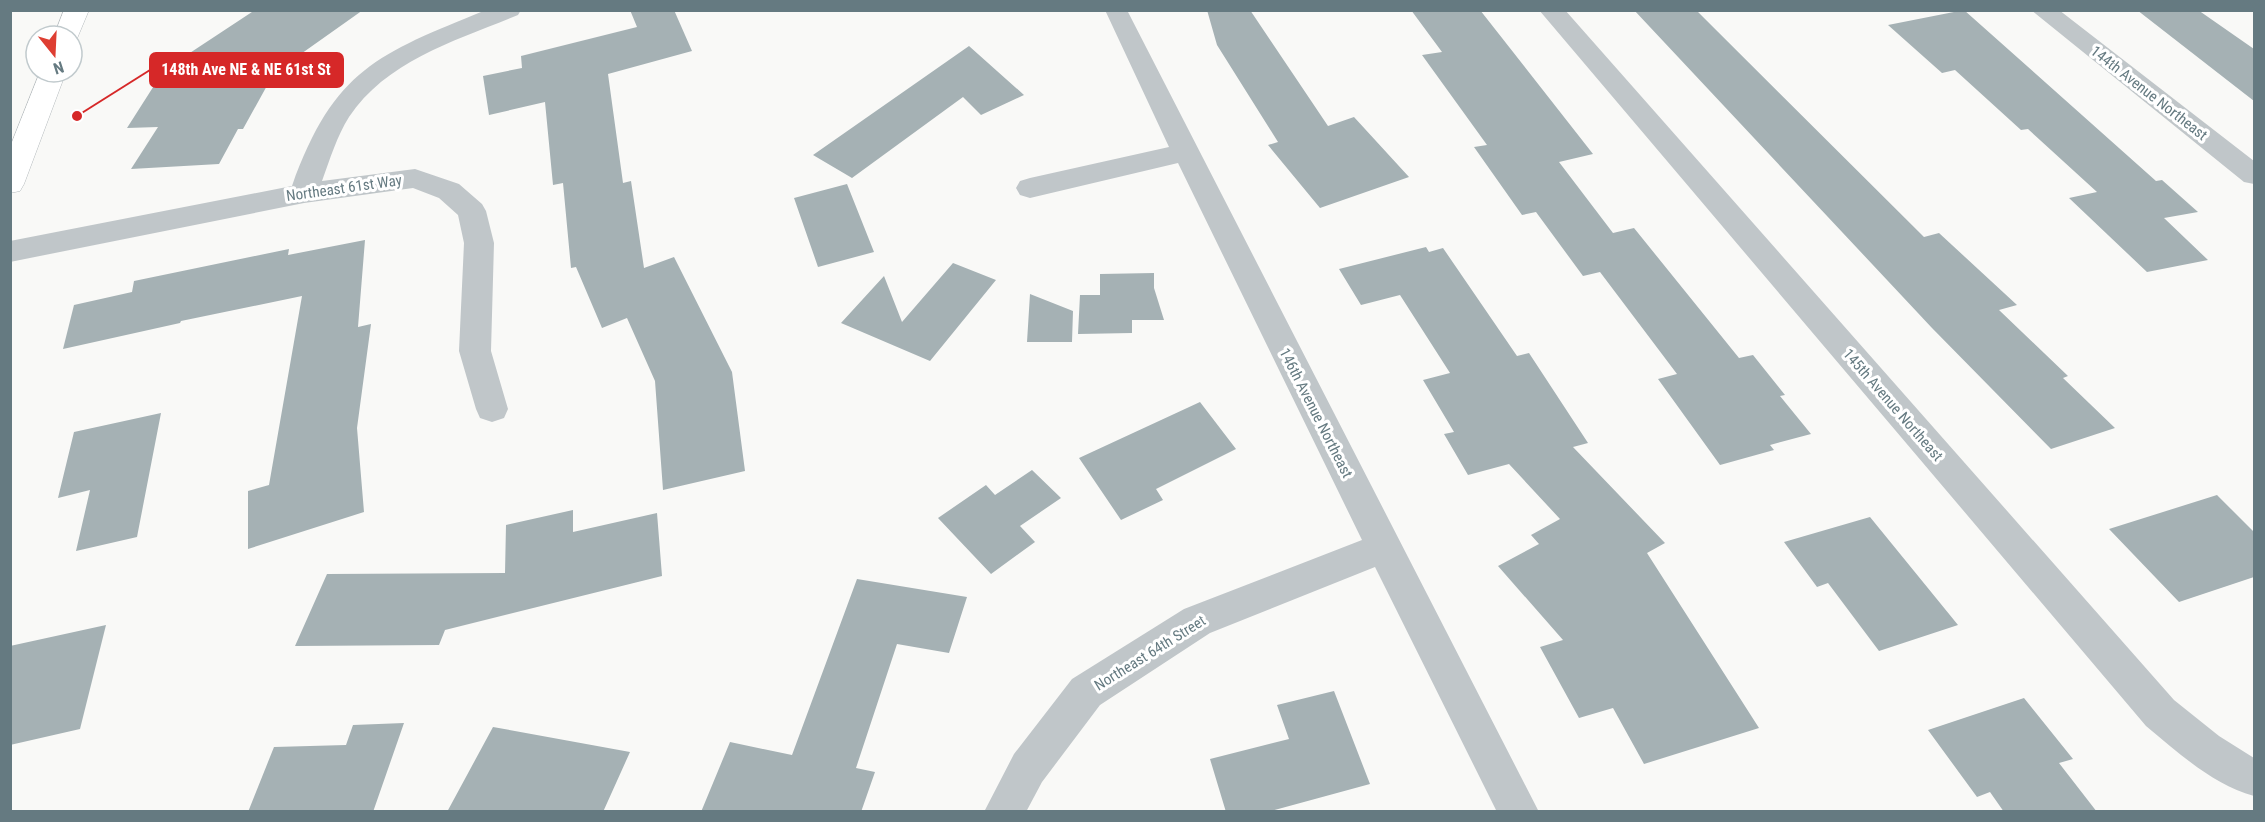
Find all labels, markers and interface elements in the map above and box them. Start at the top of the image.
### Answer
north arrow [24,24,84,84]
street label: 144th Avenue Northeast [2087,42,2211,144]
callout: 148th Ave NE & NE 61st St [150,53,343,87]
text: N [51,57,66,78]
text: 148th Ave NE & NE 61st St [161,60,331,79]
street label: Northeast 61st Way [285,171,403,205]
street label: 146th Avenue Northeast [1276,345,1356,481]
street label: 145th Avenue Northeast [1839,345,1947,465]
street label: Northeast 64th Street [1091,612,1209,694]

